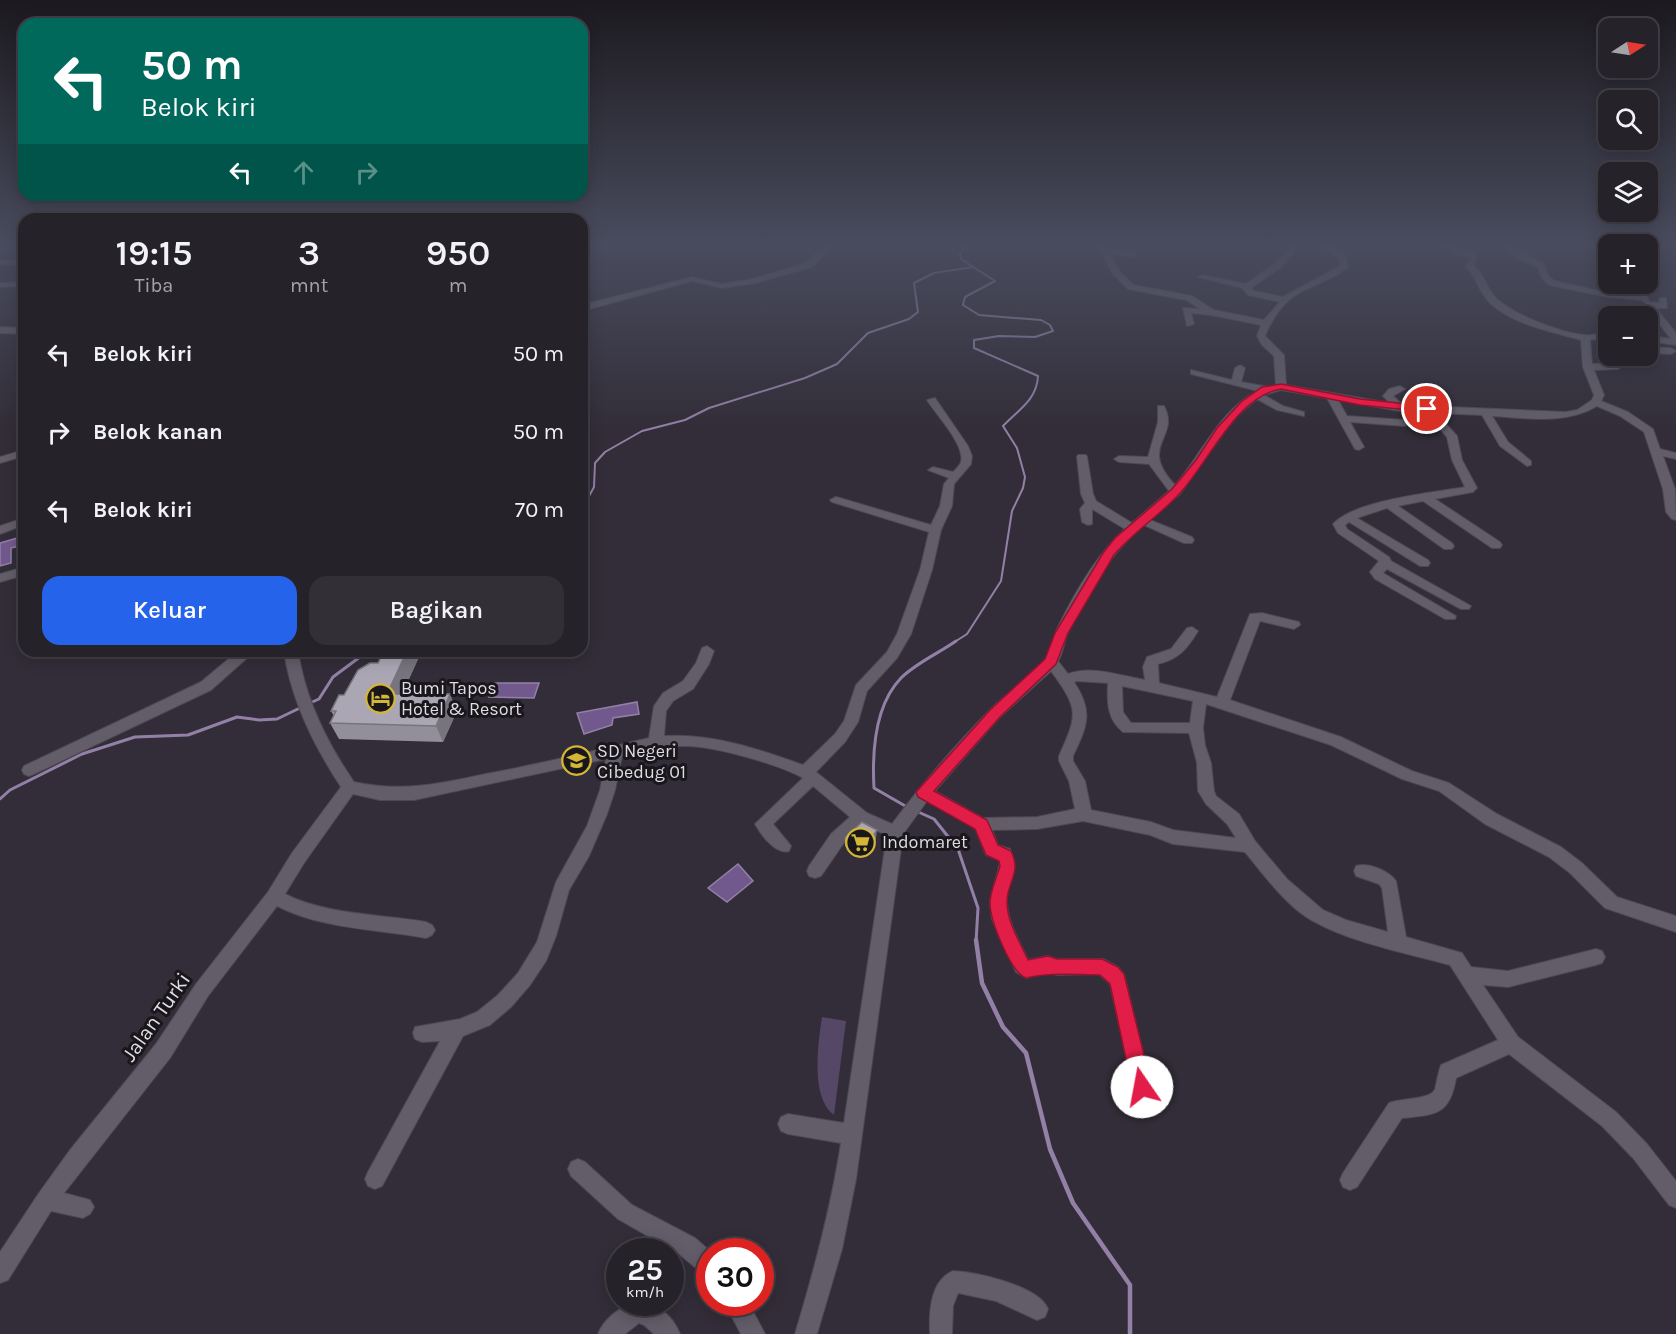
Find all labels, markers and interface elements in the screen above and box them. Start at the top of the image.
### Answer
north arrow [1598,18,1658,78]
map controls [1598,18,1658,366]
text: 50 m [141,40,243,90]
icon: left [42,42,120,120]
button: search [1598,90,1658,150]
text: Belok kiri [141,91,257,123]
icon: left [224,156,257,189]
icon: ahead [287,156,320,189]
icon: right [350,156,383,189]
button: layers [1598,162,1658,222]
text: 19:15 [115,232,192,274]
text: 3 [298,232,320,274]
text: 950 [426,232,491,274]
button: + [1598,234,1658,294]
text: Tiba [135,274,173,297]
text: mnt [290,274,328,297]
text: m [449,274,467,297]
button: − [1598,306,1658,366]
icon: left [42,338,75,371]
text: Belok kiri [93,341,193,367]
text: 50 m [513,341,564,367]
pin [1401,383,1452,434]
icon: arrive [1410,392,1443,425]
icon: right [42,416,75,449]
text: Belok kanan [93,419,223,445]
text: 50 m [513,419,564,445]
icon: left [42,494,75,527]
text: Belok kiri [93,497,193,523]
text: 70 m [515,497,564,523]
button: Keluar [42,576,297,645]
button: Bagikan [309,576,564,645]
place label: Bumi Tapos Hotel & Resort [401,677,522,720]
hotel icon: Bumi Tapos Hotel & Resort [364,682,396,714]
place label: SD Negeri Cibedug 01 [597,740,686,783]
school or university icon: SD Negeri Cibedug 01 [560,745,592,777]
supermarket icon: Indomaret [845,826,877,858]
place label: Indomaret [882,831,968,853]
street label: Jalan Turki [117,968,195,1066]
position arrow [1110,1055,1174,1119]
speed limit sign: 30 [696,1238,774,1316]
text: 25 [627,1252,663,1288]
text: km/h [626,1283,664,1301]

